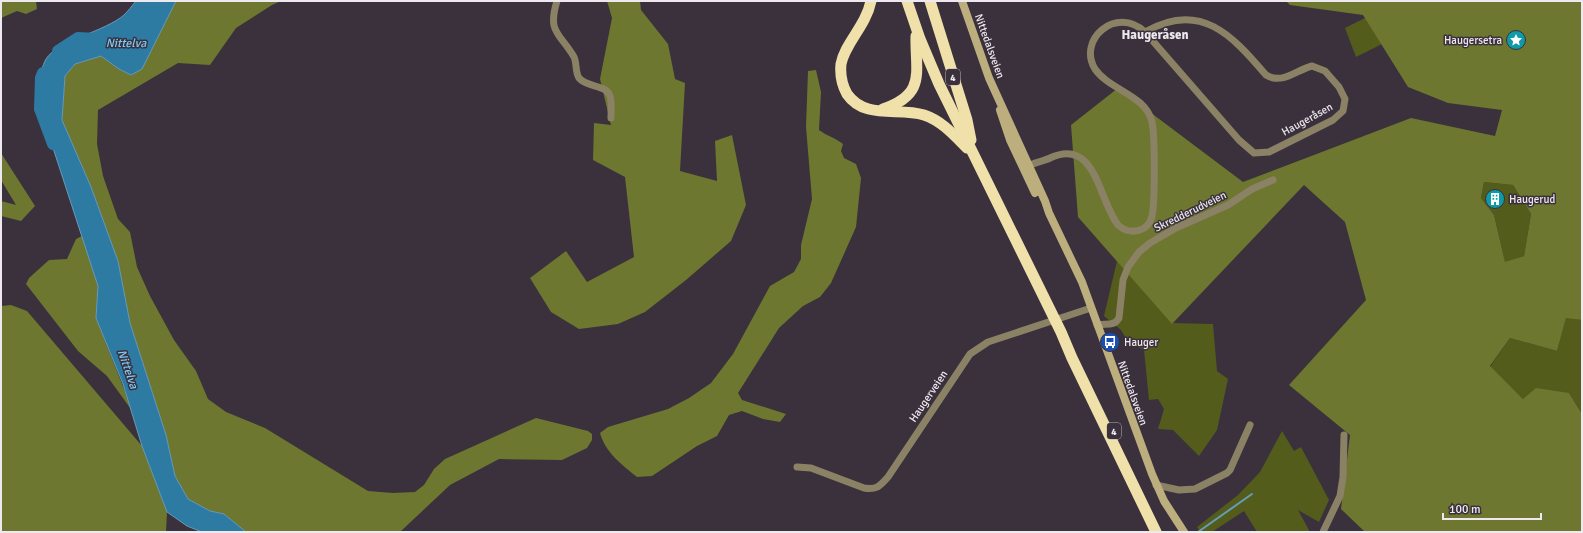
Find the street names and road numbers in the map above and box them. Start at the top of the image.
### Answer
street label: Nittedalsveien [972,12,1007,80]
road number: 4 [946,69,960,85]
street label: Haugeråsen [1280,100,1335,139]
street label: Skredderudveien [1152,188,1229,235]
street label: Nittedalsveien [1115,359,1150,427]
street label: Haugerveien [906,368,950,425]
road number: 4 [1107,423,1121,439]

